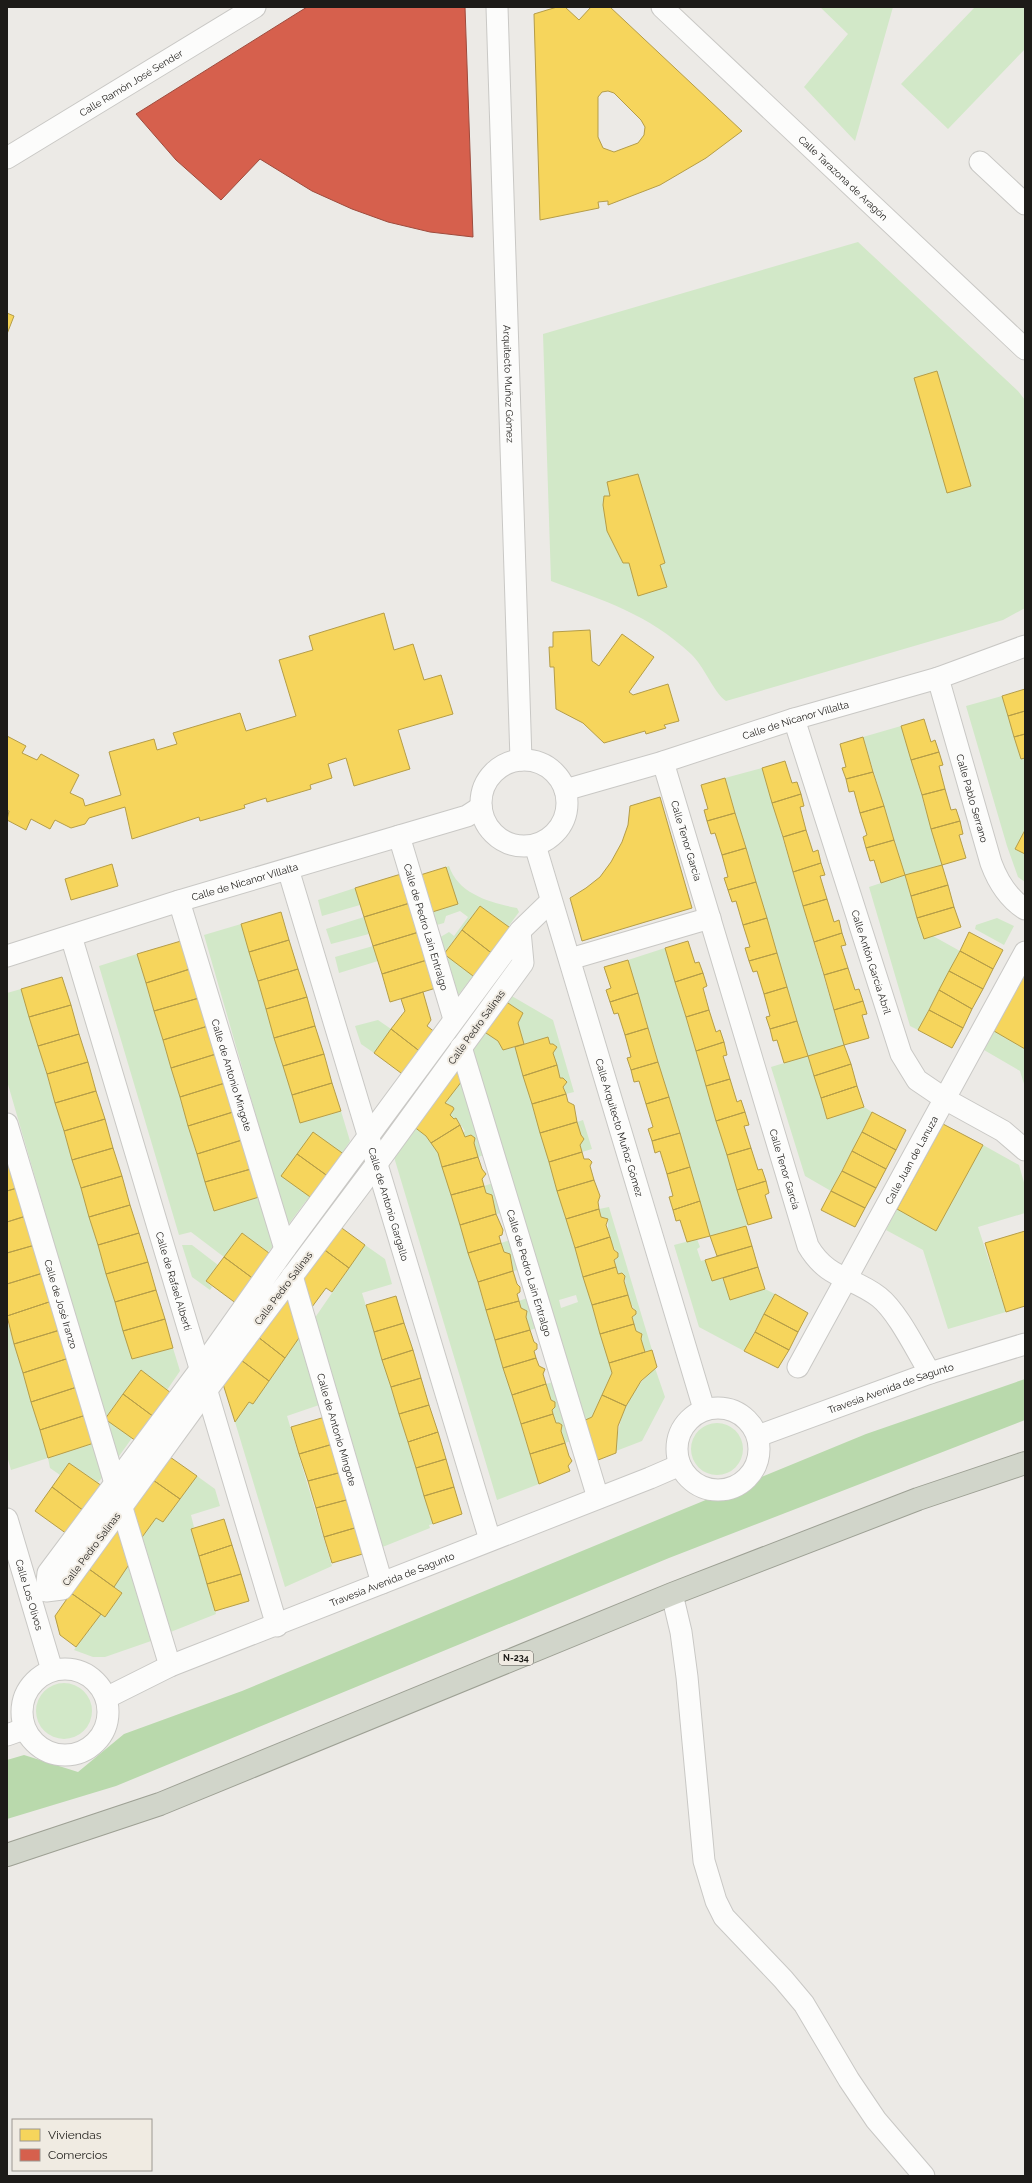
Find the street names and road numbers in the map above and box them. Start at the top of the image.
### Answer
street label: Calle Ramón José Sender [78,47,185,119]
street label: Calle Tarazona de Aragón [796,134,890,223]
street label: Arquitecto Muñoz Gómez [501,325,516,443]
street label: Calle de Nicanor Villalta [741,699,850,742]
street label: Calle Pablo Serrano [954,753,990,844]
street label: Calle Tenor García [669,799,703,882]
street label: Calle de Nicanor Villalta [190,861,299,903]
street label: Calle de Pedro Laín Entralgo [402,862,450,992]
street label: Calle Antón García Abril [849,909,893,1016]
street label: Calle Pedro Salinas [446,988,507,1066]
street label: Calle de Antonio Mingote [209,1018,254,1133]
street label: Calle Arquitecto Muñoz Gómez [593,1057,645,1198]
street label: Calle Juan de Lanuza [883,1114,940,1206]
street label: Calle Tenor García [767,1128,802,1211]
street label: Calle de Antonio Gargallo [366,1146,411,1262]
street label: Calle de Pedro Laín Entralgo [505,1208,554,1338]
street label: Calle de Rafael Alberti [154,1230,193,1332]
street label: Calle Pedro Salinas [252,1249,315,1327]
street label: Calle de José Iranzo [42,1258,79,1350]
street label: Travesía Avenida de Sagunto [826,1361,955,1416]
street label: Calle de Antonio Mingote [315,1372,358,1487]
street label: Calle Pedro Salinas [60,1510,123,1588]
street label: Travesía Avenida de Sagunto [328,1550,456,1609]
street label: Calle Los Olivos [13,1558,45,1632]
road number: N-234 [499,1651,533,1665]

